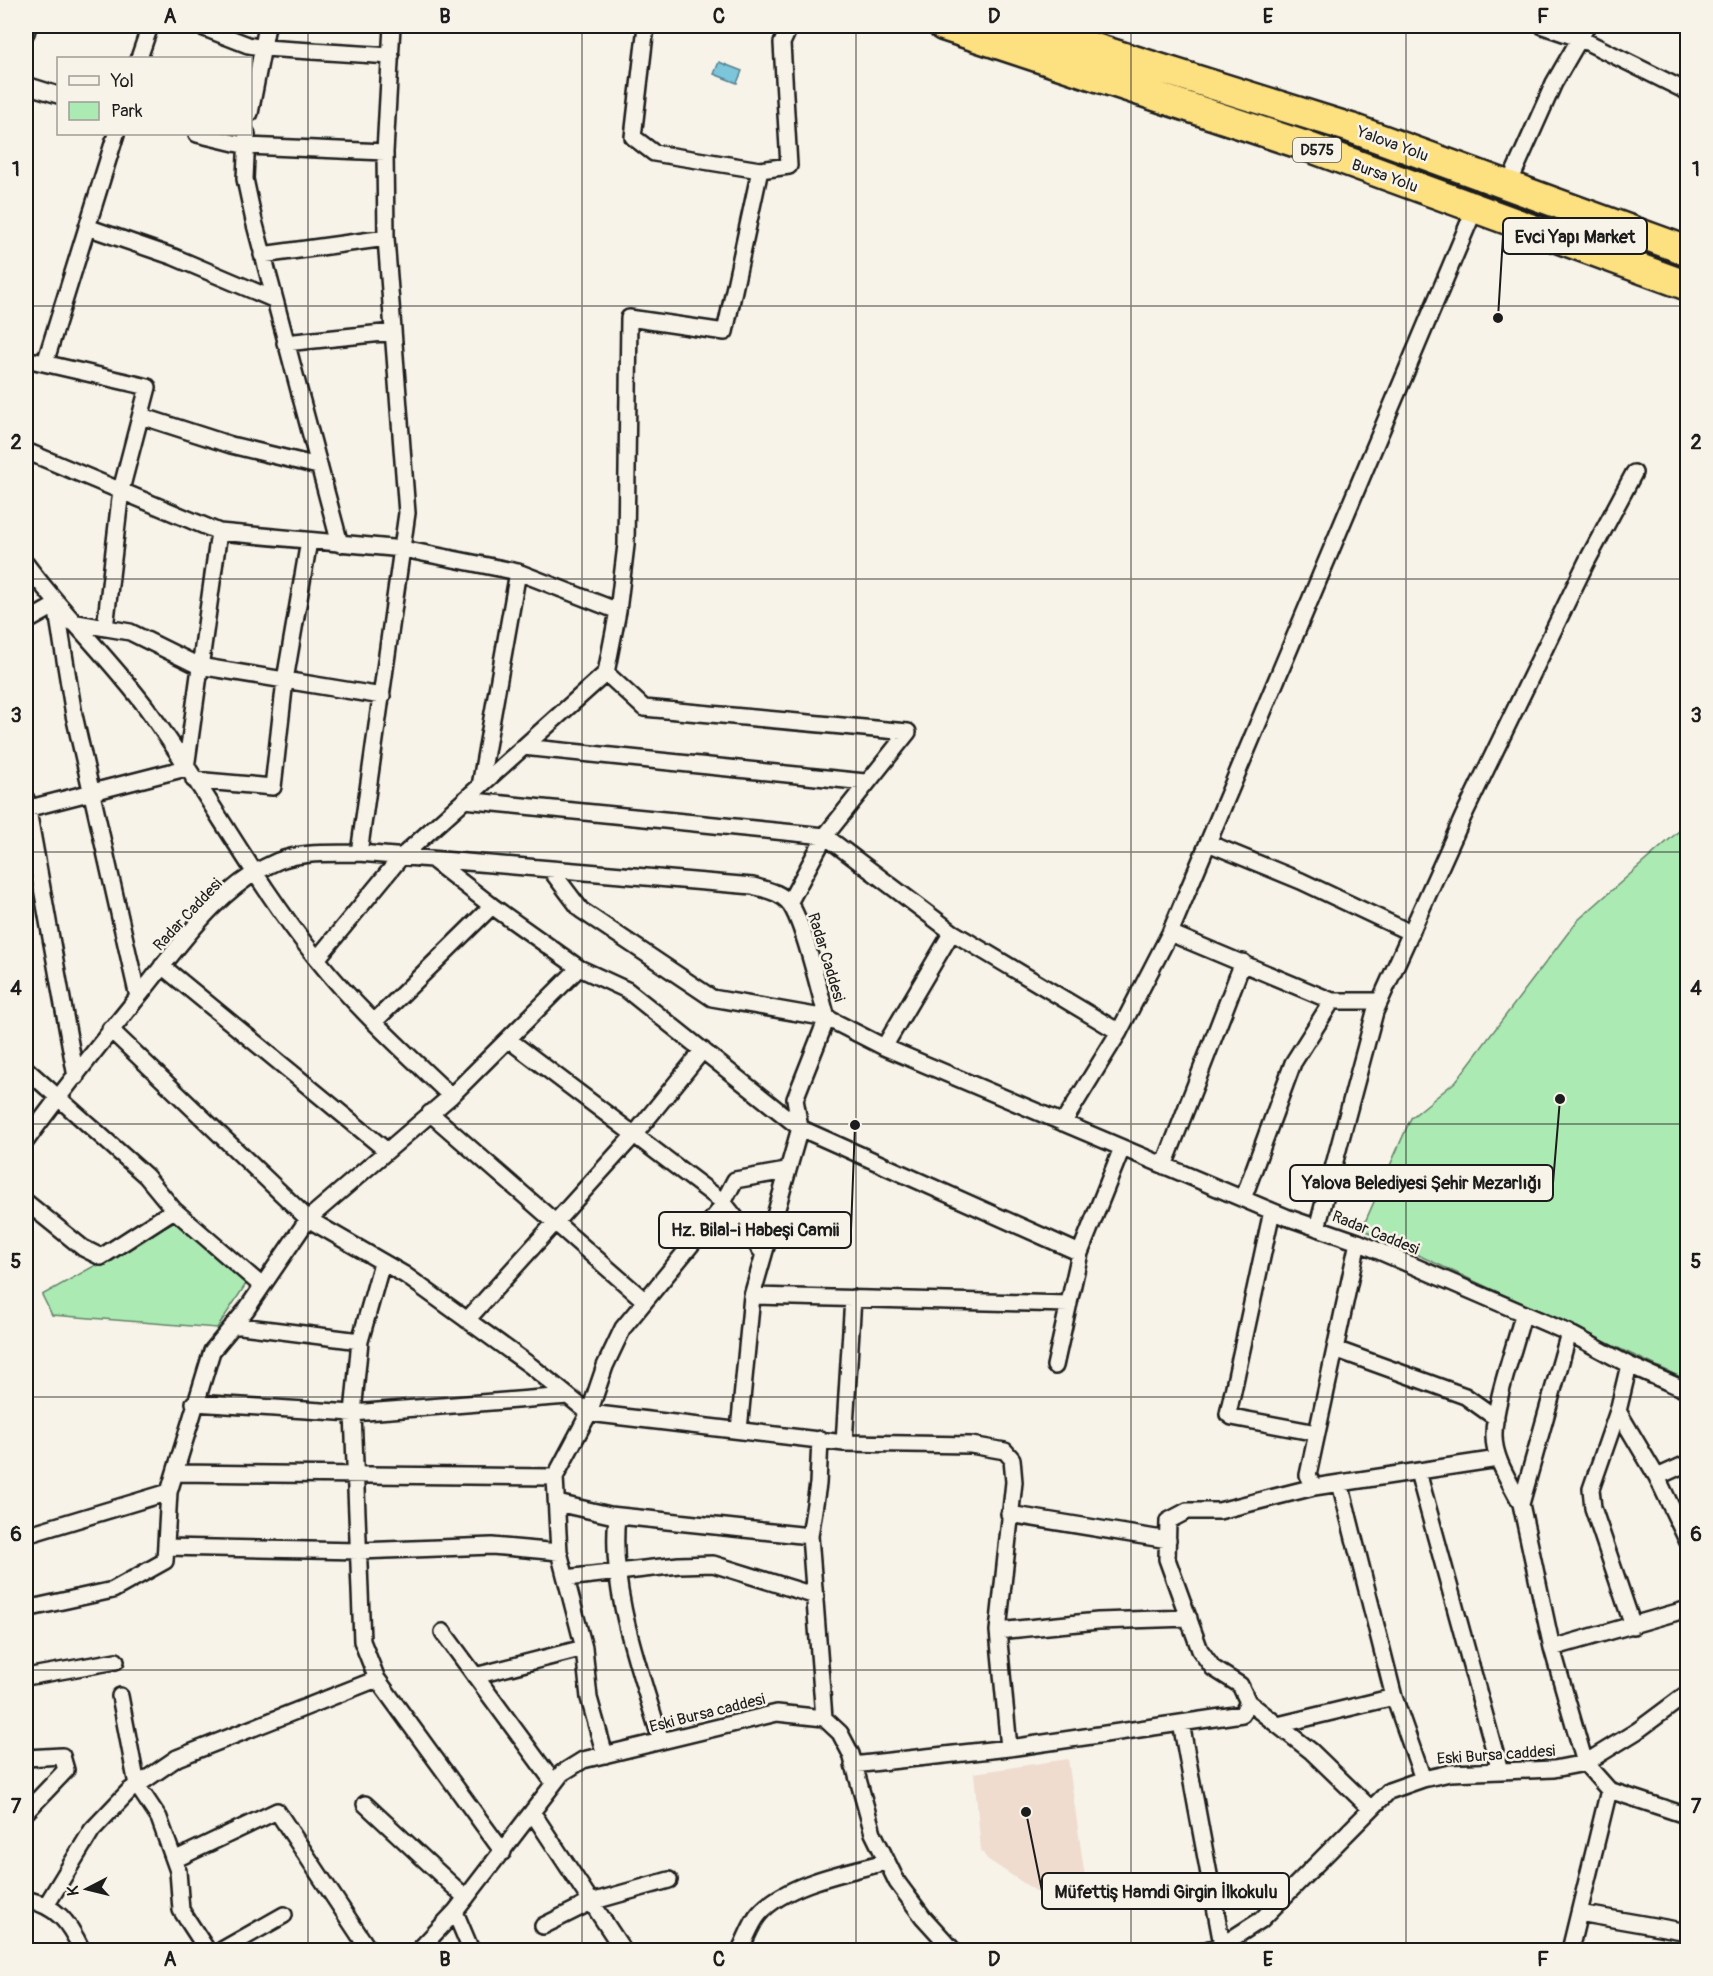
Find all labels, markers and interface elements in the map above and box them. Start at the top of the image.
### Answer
text: A [164,4,177,29]
text: B [439,4,451,29]
text: C [713,4,725,29]
text: D [988,4,1001,29]
text: E [1263,4,1274,29]
text: F [1537,4,1549,29]
legend [57,57,252,135]
text: Yol [110,70,134,93]
text: Park [111,100,143,123]
street label: Yalova Yolu [1353,121,1431,166]
road number: D575 [1293,138,1341,162]
street label: Bursa Yolu [1349,155,1421,197]
text: 1 [12,157,20,182]
text: 1 [1692,157,1700,182]
callout: Evci Yapı Market [1503,218,1647,254]
text: Evci Yapı Market [1515,226,1636,249]
text: 2 [10,430,22,455]
text: 2 [1690,430,1702,455]
text: 3 [10,703,22,728]
text: 3 [1690,703,1702,728]
street label: Radar Caddesi [149,874,227,955]
street label: Radar Caddesi [803,910,849,1004]
text: 4 [10,976,22,1001]
text: 4 [1690,976,1702,1001]
callout: Yalova Belediyesi Şehir Mezarlığı [1290,1165,1553,1201]
text: Yalova Belediyesi Şehir Mezarlığı [1301,1172,1542,1195]
street label: Radar Caddesi [1329,1206,1422,1260]
callout: Hz. Bilal-i Habeşi Camii [659,1212,851,1248]
text: Hz. Bilal-i Habeşi Camii [671,1219,839,1242]
text: 5 [11,1249,22,1274]
text: 5 [1691,1249,1702,1274]
text: 6 [10,1522,22,1547]
text: 6 [1690,1522,1702,1547]
street label: Eski Bursa caddesi [647,1689,767,1737]
street label: Eski Bursa caddesi [1436,1741,1556,1769]
text: 7 [11,1794,22,1819]
text: 7 [1691,1794,1702,1819]
north arrow [57,1859,117,1919]
callout: Müfettiş Hamdi Girgin İlkokulu [1042,1873,1289,1909]
text: Müfettiş Hamdi Girgin İlkokulu [1055,1881,1277,1904]
text: K [63,1884,84,1897]
text: A [164,1947,177,1972]
text: B [439,1947,451,1972]
text: C [713,1947,725,1972]
text: D [988,1947,1001,1972]
text: E [1263,1947,1274,1972]
text: F [1537,1947,1549,1972]

